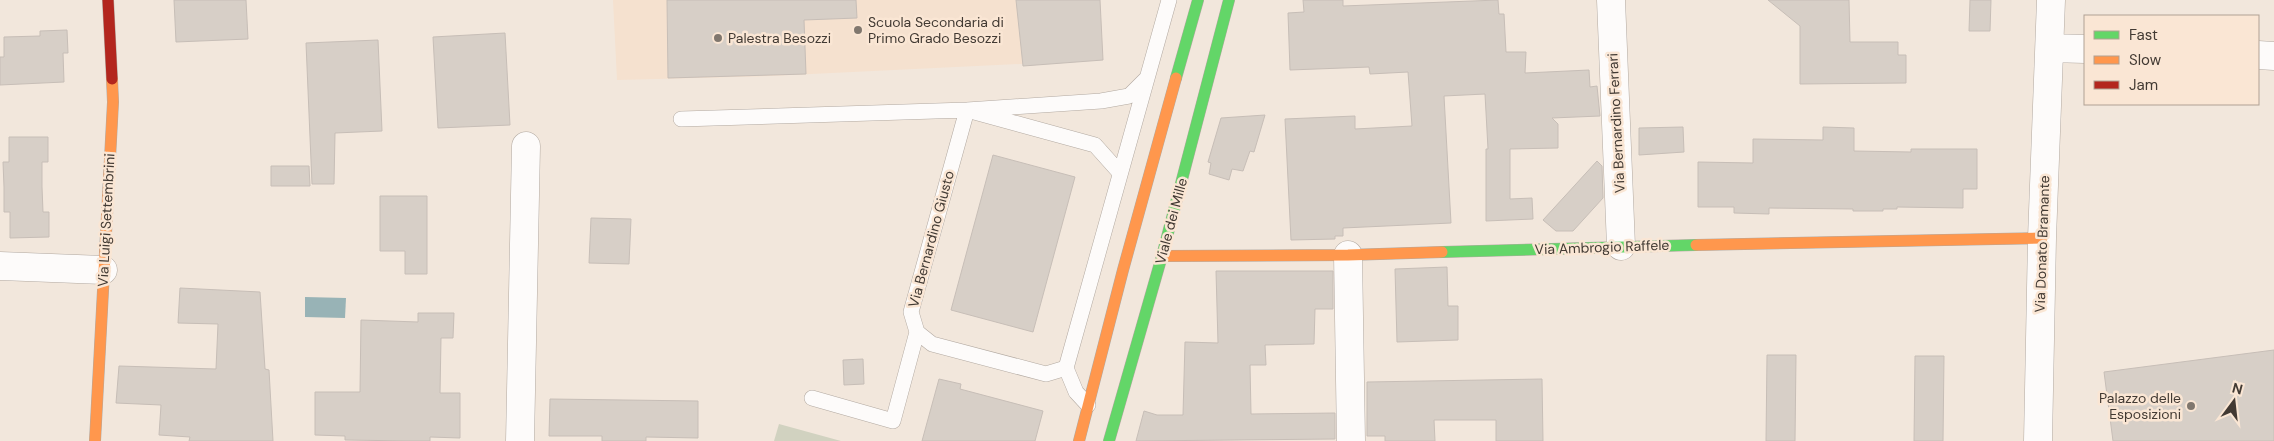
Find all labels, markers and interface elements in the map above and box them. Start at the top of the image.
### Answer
place label: Scuola Secondaria di Primo Grado Besozzi [868,13,1004,47]
legend [2084,15,2259,105]
marker: Scuola Secondaria di Primo Grado Besozzi [852,24,864,36]
text: Fast [2129,25,2158,45]
place label: Palestra Besozzi [728,29,831,47]
marker: Palestra Besozzi [712,32,724,44]
text: Slow [2129,50,2162,70]
street label: Via Bernardino Ferrari [1603,53,1629,193]
text: Jam [2129,75,2158,95]
street label: Via Luigi Settembrini [94,153,118,287]
street label: Via Bernardino Giusto [904,169,958,309]
street label: Via Donato Bramante [2031,175,2053,313]
street label: Viale dei Mille [1151,176,1191,266]
street label: Via Ambrogio Raffele [1534,236,1670,258]
north arrow [2209,376,2259,426]
text: N [2230,378,2245,398]
place label: Palazzo delle Esposizioni [2099,389,2181,423]
marker: Palazzo delle Esposizioni [2185,400,2197,412]

